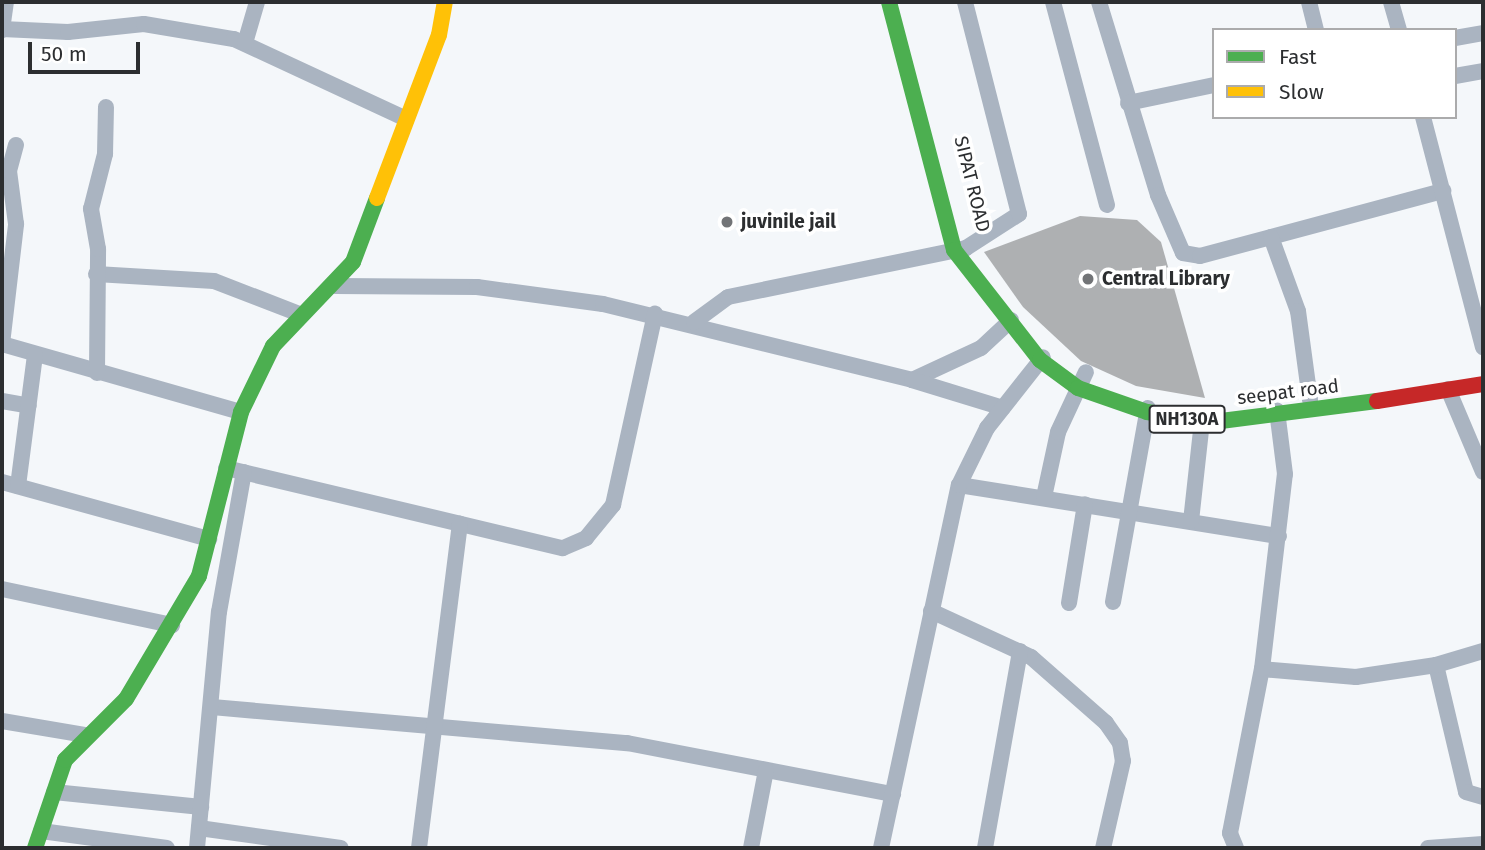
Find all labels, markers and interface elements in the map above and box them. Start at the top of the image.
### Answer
scale bar [32,28,144,72]
legend [1212,28,1457,119]
text: 50 m [41,41,87,67]
text: Fast [1279,44,1317,70]
text: Slow [1279,79,1324,105]
street label: SIPAT ROAD [949,134,995,234]
place label: juvinile jail [741,211,836,233]
marker: juvinile jail [719,214,735,230]
place label: Central Library [1102,268,1230,290]
marker: Central Library [1080,271,1096,287]
street label: seepat road [1236,374,1340,410]
road number: NH130A [1148,404,1226,433]

